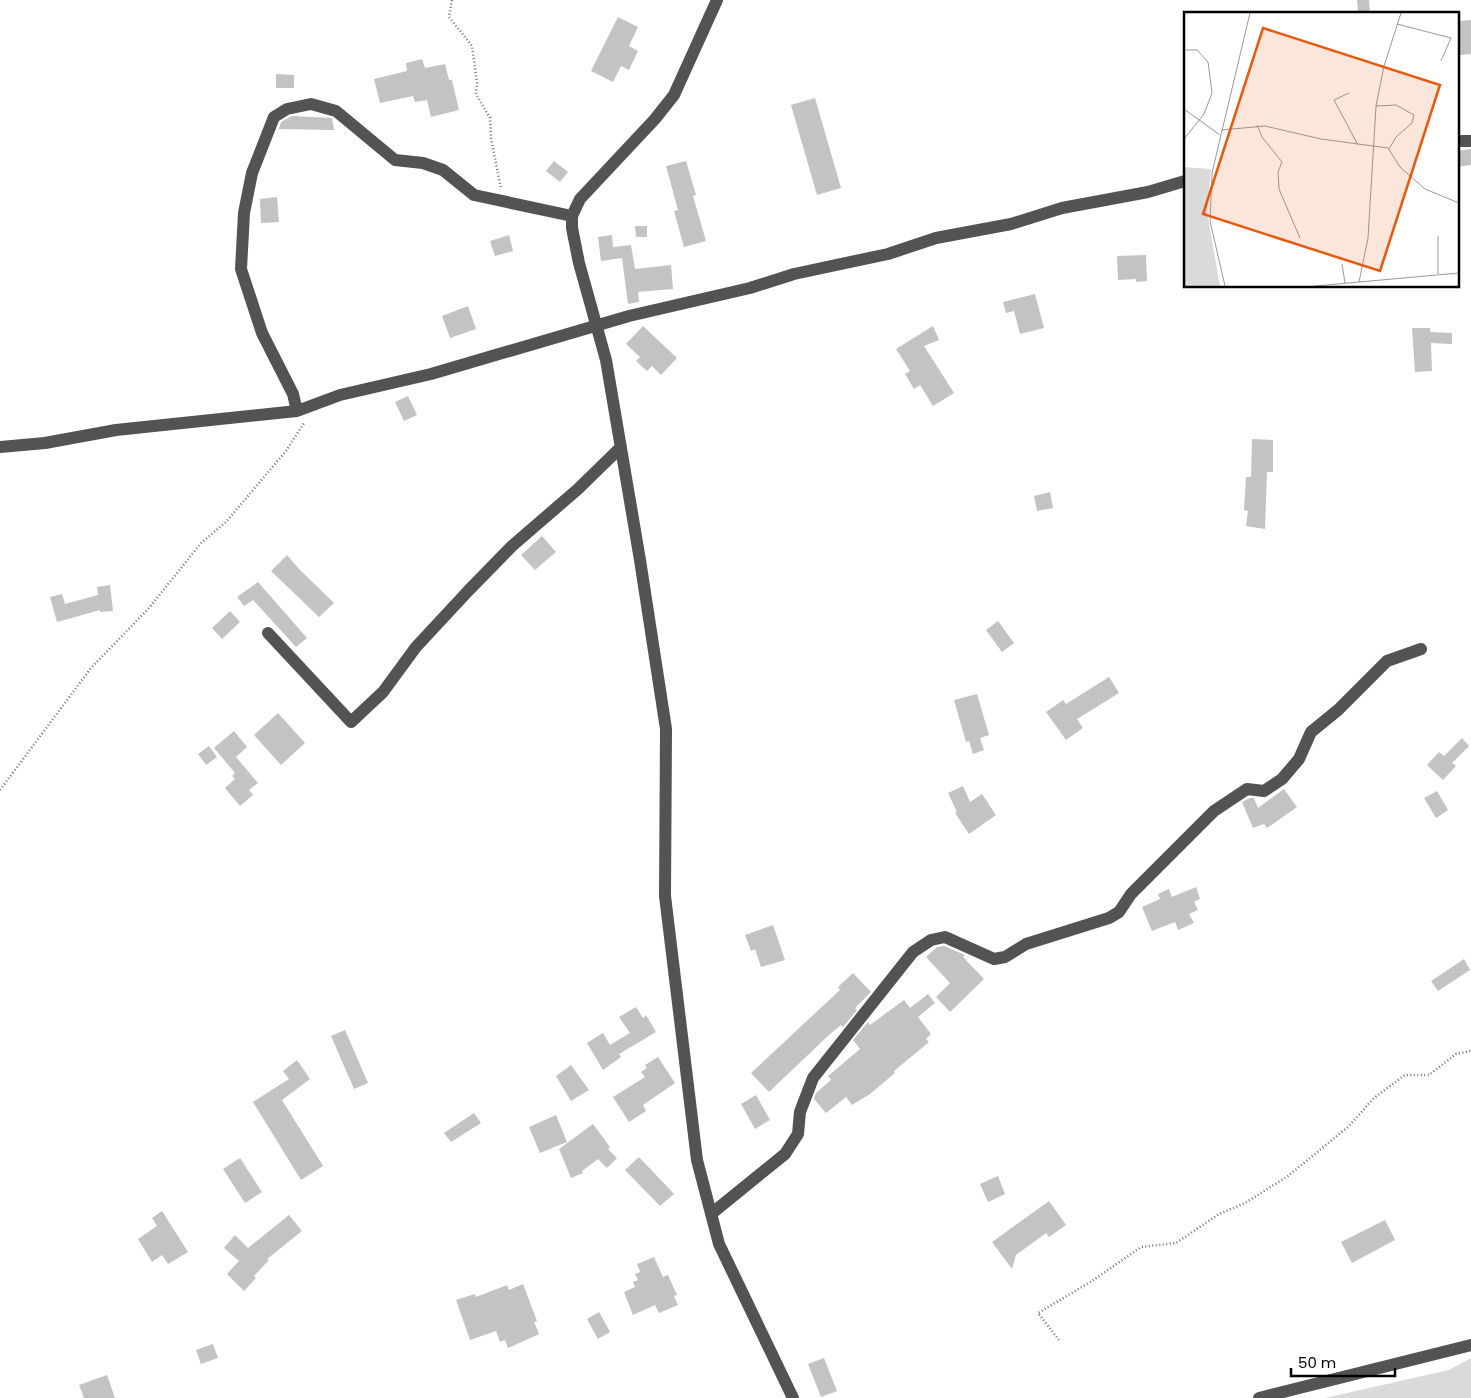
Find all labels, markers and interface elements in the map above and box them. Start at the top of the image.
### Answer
inset map [1184,12,1458,288]
scale bar [1291,1346,1395,1378]
text: 50 m [1298,1352,1336,1373]

